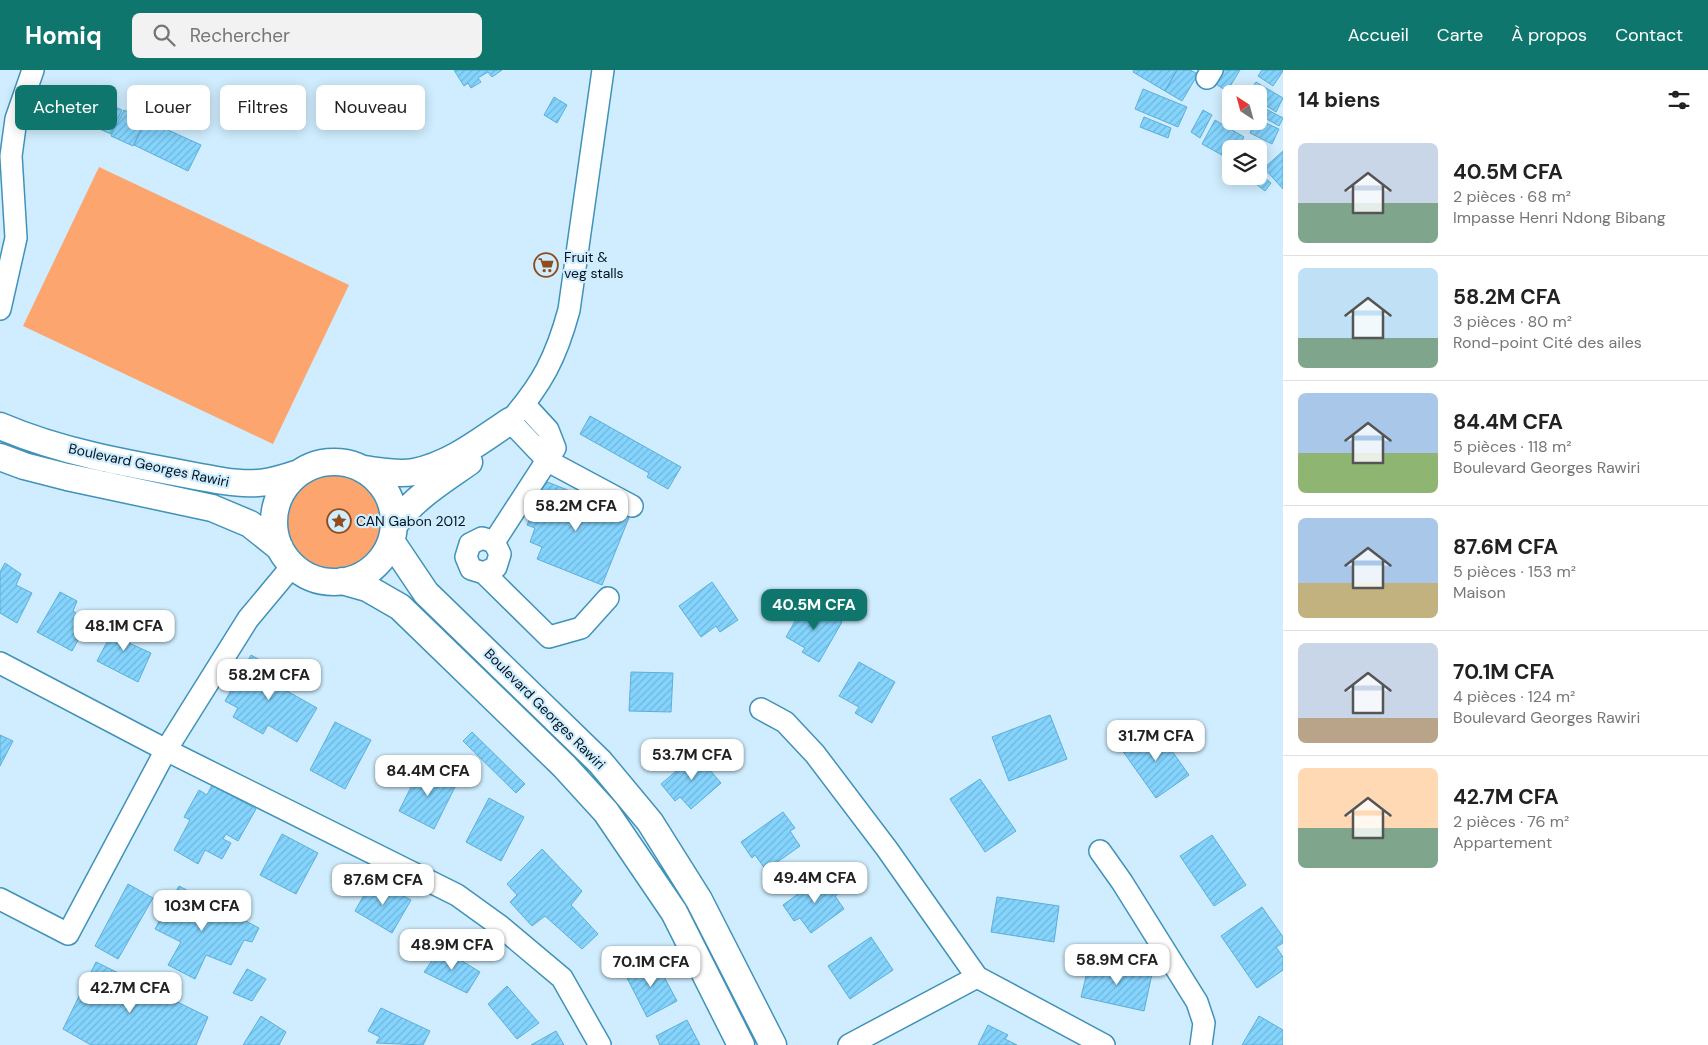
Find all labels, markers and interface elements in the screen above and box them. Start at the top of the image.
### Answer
search box [132,13,482,58]
text: Homiq [25,20,102,51]
icon: search [150,21,178,49]
text: Rechercher [190,23,290,48]
text: Accueil [1348,23,1409,47]
text: Carte [1437,23,1483,47]
text: À propos [1511,23,1587,47]
text: Contact [1615,23,1683,47]
chip: Acheter [15,85,117,130]
chip: Louer [127,85,210,130]
chip: Filtres [220,85,306,130]
chip: Nouveau [316,85,425,130]
north arrow [1222,85,1268,130]
map controls [1222,85,1267,185]
text: 14 biens [1298,86,1381,114]
icon: filters [1665,86,1693,114]
button: layers [1222,140,1267,185]
text: 40.5M CFA [1453,158,1563,186]
icon: home [1338,163,1398,223]
text: 2 pièces · 68 m² [1453,186,1571,207]
text: Impasse Henri Ndong Bibang [1453,207,1666,228]
place label: Fruit & veg stalls [564,248,624,282]
supermarket icon: Fruit & veg stalls [533,252,559,278]
text: 58.2M CFA [1453,283,1561,311]
icon: home [1338,288,1398,348]
text: 3 pièces · 80 m² [1453,311,1572,332]
text: Rond-point Cité des ailes [1453,332,1642,353]
text: 84.4M CFA [1453,408,1563,436]
icon: home [1338,413,1398,473]
text: 5 pièces · 118 m² [1453,436,1571,457]
street label: Boulevard Georges Rawiri [67,439,231,491]
text: Boulevard Georges Rawiri [1453,457,1640,478]
pin: 58.2M CFA [519,490,633,532]
text: 58.2M CFA [535,495,617,516]
place icon: CAN Gabon 2012 [326,508,352,534]
place label: CAN Gabon 2012 [356,512,465,530]
text: 87.6M CFA [1453,533,1558,561]
icon: home [1338,538,1398,598]
text: 5 pièces · 153 m² [1453,561,1576,582]
text: Maison [1453,582,1506,603]
pin: 40.5M CFA [757,588,871,631]
text: 40.5M CFA [772,594,856,615]
pin: 48.1M CFA [67,610,181,652]
text: 48.1M CFA [85,615,163,636]
street label: Boulevard Georges Rawiri [481,645,609,773]
pin: 58.2M CFA [212,658,326,701]
text: 70.1M CFA [1453,658,1554,686]
icon: home [1338,663,1398,723]
text: 58.2M CFA [228,664,310,685]
text: 4 pièces · 124 m² [1453,686,1575,707]
text: Boulevard Georges Rawiri [1453,707,1640,728]
pin: 31.7M CFA [1099,720,1213,762]
text: 31.7M CFA [1118,725,1194,746]
pin: 53.7M CFA [635,738,749,781]
text: 53.7M CFA [652,744,732,765]
pin: 84.4M CFA [371,754,485,797]
text: 84.4M CFA [386,760,470,781]
text: 42.7M CFA [1453,783,1559,811]
icon: home [1338,788,1398,848]
text: 2 pièces · 76 m² [1453,811,1569,832]
text: Appartement [1453,832,1552,853]
pin: 49.4M CFA [758,862,872,904]
pin: 87.6M CFA [326,864,440,906]
text: 49.4M CFA [773,867,857,888]
text: 87.6M CFA [343,869,423,890]
pin: 103M CFA [150,890,254,932]
text: 103M CFA [164,895,240,916]
pin: 48.9M CFA [395,928,509,971]
text: 48.9M CFA [410,934,494,955]
pin: 58.9M CFA [1060,944,1174,986]
pin: 70.1M CFA [594,946,708,988]
text: 58.9M CFA [1076,949,1158,970]
text: 70.1M CFA [612,951,690,972]
pin: 42.7M CFA [73,972,187,1014]
text: 42.7M CFA [90,977,170,998]

